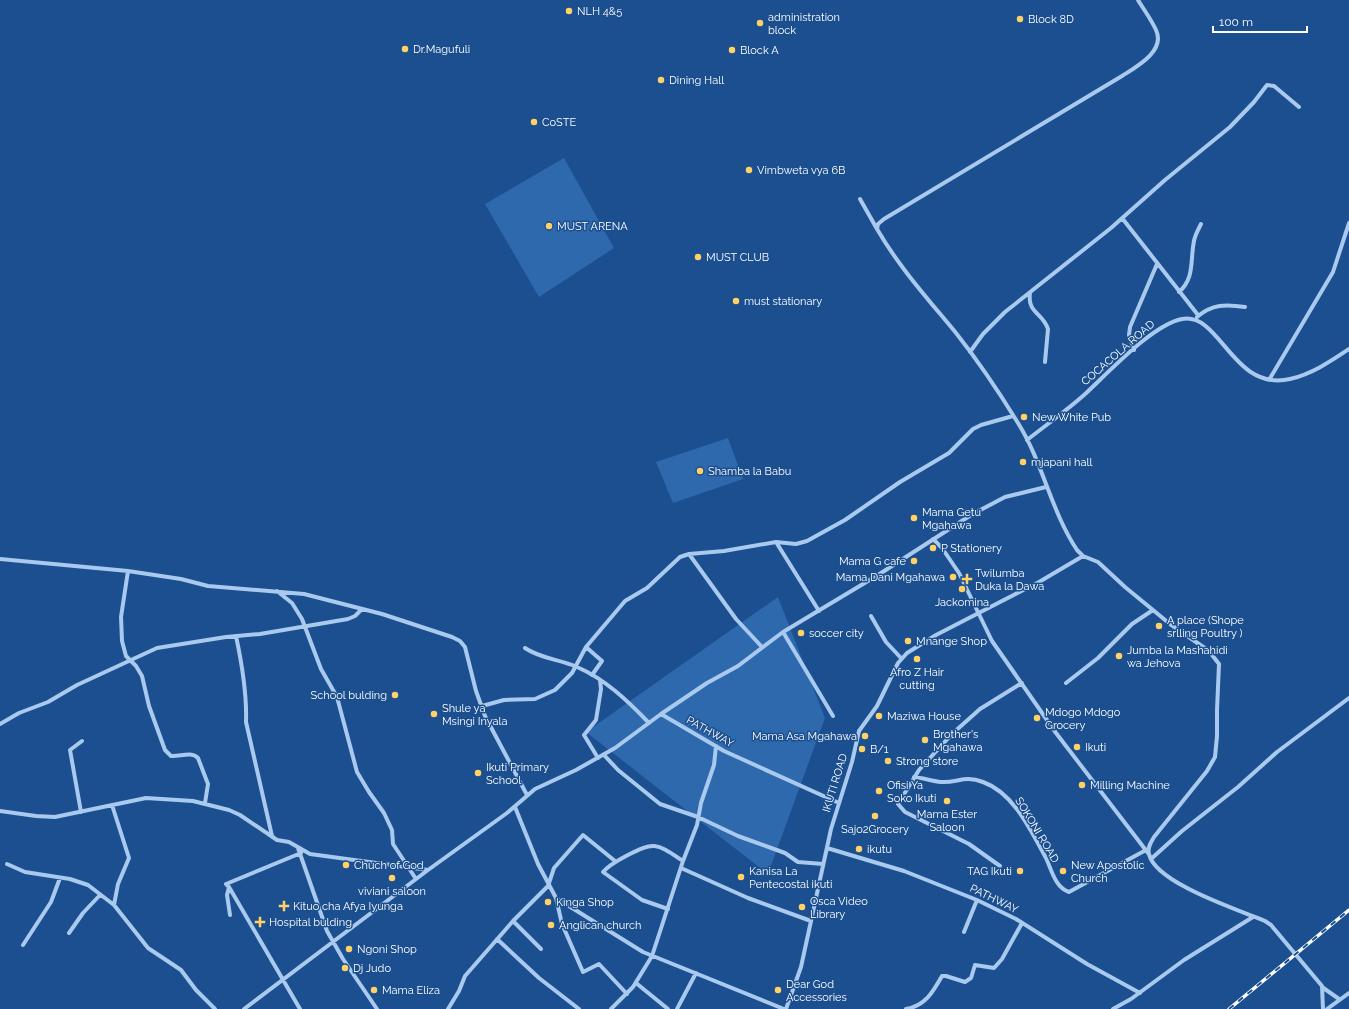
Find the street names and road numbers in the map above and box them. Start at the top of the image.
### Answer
street label: COCACOLA ROAD [1079,318,1157,388]
street label: PATHWAY [684,714,736,750]
street label: IKUTI ROAD [820,752,850,814]
street label: SOKONI ROAD [1012,795,1062,865]
street label: PATHWAY [968,882,1020,916]

